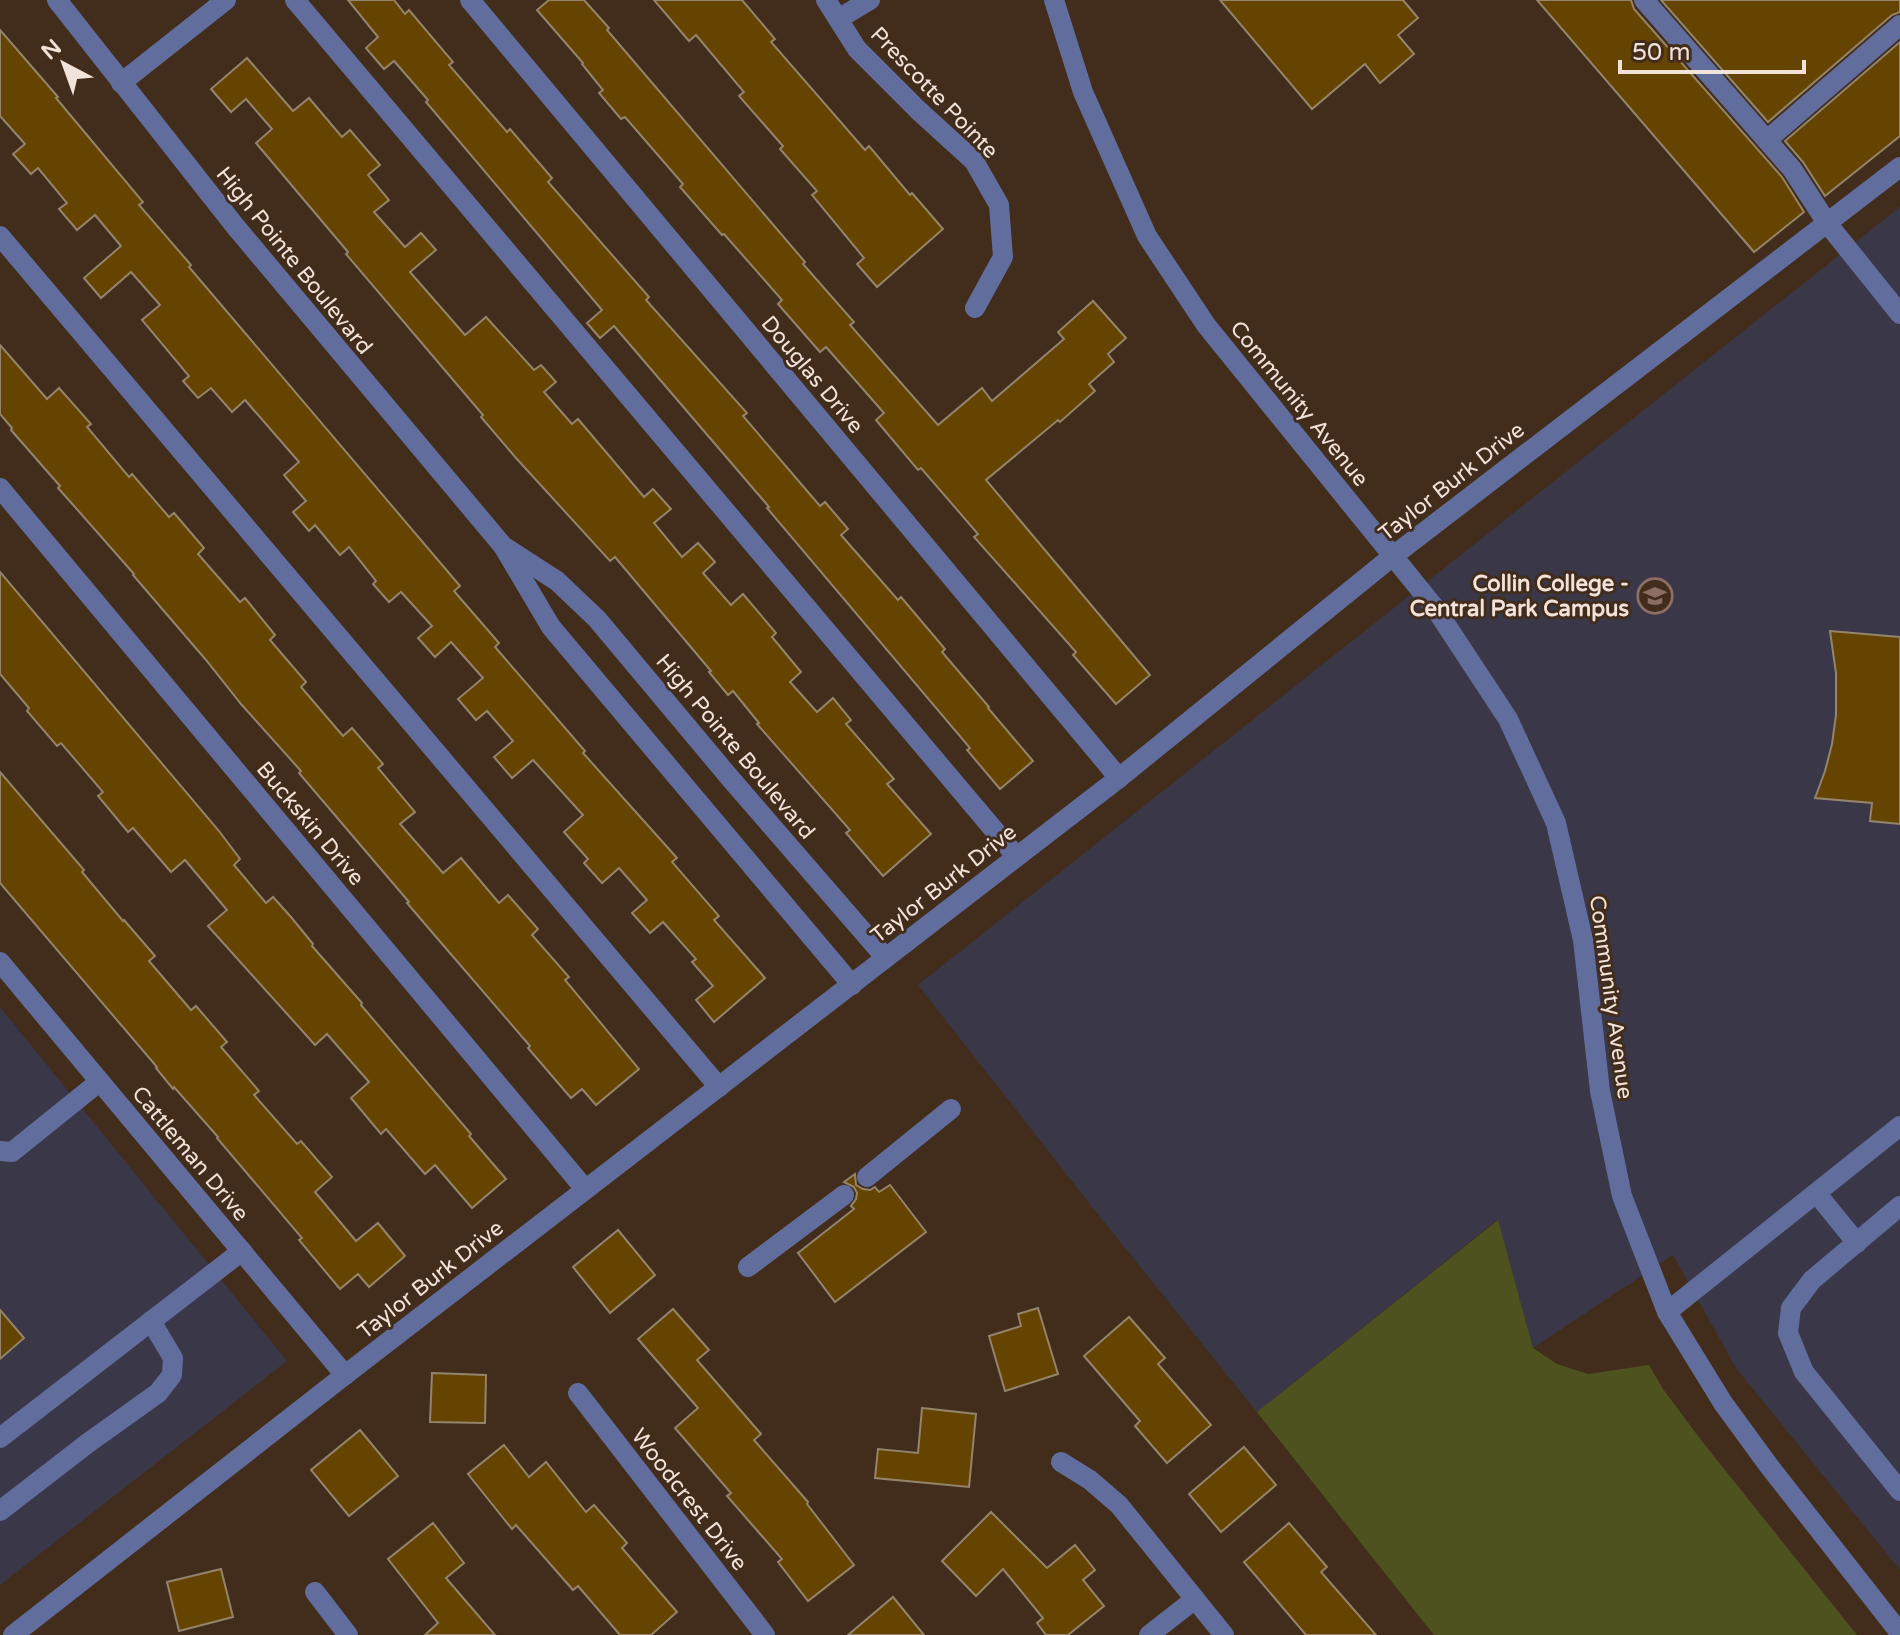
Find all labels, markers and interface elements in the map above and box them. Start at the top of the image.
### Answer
street label: Prescotte Pointe [865,22,1004,164]
north arrow [24,24,104,104]
scale bar [1620,24,1804,74]
text: N [36,34,67,65]
text: 50 m [1632,38,1690,67]
street label: High Pointe Boulevard [211,162,378,359]
street label: Douglas Drive [756,311,869,439]
street label: Community Avenue [1224,316,1374,492]
street label: Taylor Burk Drive [1374,417,1530,547]
place label: Collin College - Central Park Campus [1410,571,1629,622]
school or university icon: Collin College - Central Park Campus [1636,577,1674,615]
street label: High Pointe Boulevard [650,649,820,844]
street label: Buckskin Drive [251,757,370,891]
street label: Taylor Burk Drive [866,819,1022,949]
street label: Community Avenue [1584,894,1638,1101]
street label: Cattleman Drive [126,1081,254,1226]
street label: Taylor Burk Drive [353,1215,509,1345]
street label: Woodcrest Drive [626,1423,753,1576]

